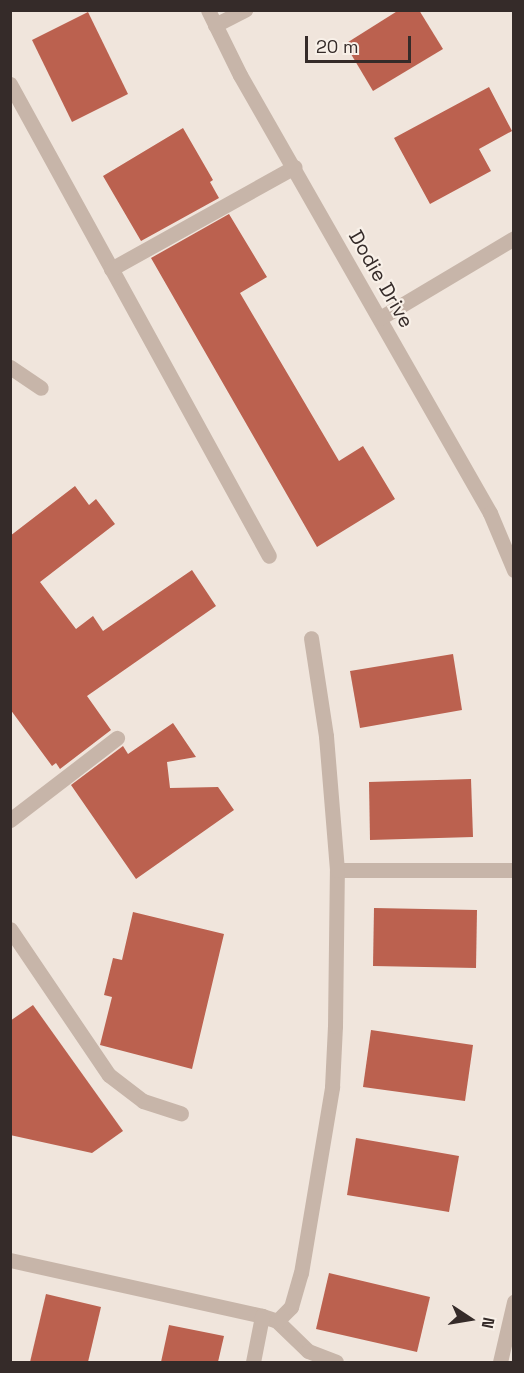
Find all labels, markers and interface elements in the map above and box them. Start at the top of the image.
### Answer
scale bar [308,24,414,62]
text: 20 m [316,35,359,58]
street label: Dodie Drive [344,226,418,332]
north arrow [440,1289,500,1349]
text: N [477,1315,499,1330]

